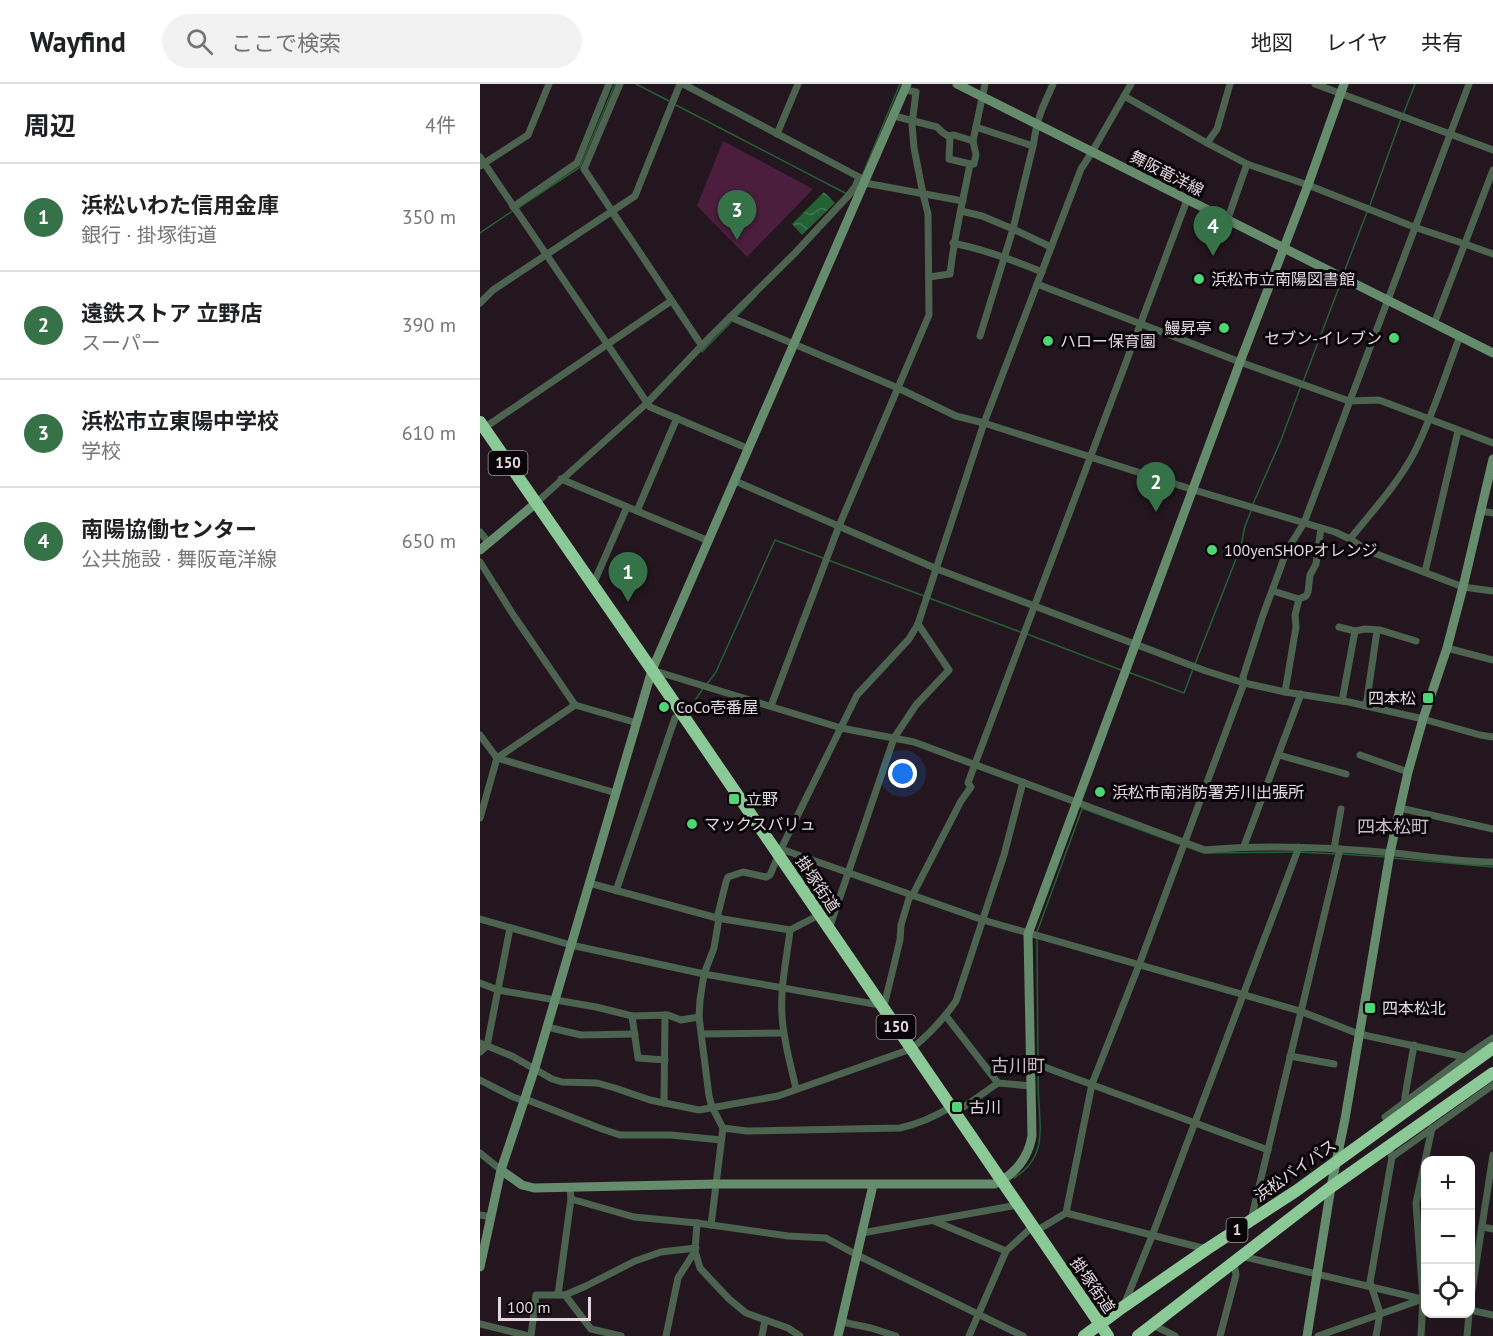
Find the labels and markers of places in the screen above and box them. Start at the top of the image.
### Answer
pin: 3 [718,190,756,240]
pin: 4 [1194,206,1232,256]
place label: 浜松市立南陽図書館 [1211,269,1355,289]
marker: 浜松市立南陽図書館 [1192,272,1206,286]
place label: 鰻昇亭 [1164,318,1212,338]
marker: 鰻昇亭 [1217,321,1231,335]
place label: セブン-イレブン [1264,328,1382,348]
place label: ハロー保育園 [1060,331,1156,351]
marker: セブン-イレブン [1387,331,1401,345]
marker: ハロー保育園 [1041,334,1055,348]
pin: 2 [1136,462,1176,512]
place label: 100yenSHOPオレンジ [1224,540,1377,560]
marker: 100yenSHOPオレンジ [1205,543,1219,557]
pin: 1 [608,552,648,602]
place label: 四本松 [1368,688,1416,708]
marker: 四本松 [1421,691,1435,705]
place label: CoCo壱番屋 [676,697,758,717]
marker: CoCo壱番屋 [657,700,671,714]
place label: 浜松市南消防署芳川出張所 [1112,782,1304,802]
marker: 浜松市南消防署芳川出張所 [1093,785,1107,799]
place label: 立野 [746,789,778,809]
marker: 立野 [727,792,741,806]
place label: マックスバリュ [704,814,816,834]
marker: マックスバリュ [685,817,699,831]
place label: 四本松北 [1382,998,1446,1018]
marker: 四本松北 [1363,1001,1377,1015]
place label: 古川 [969,1097,1001,1117]
marker: 古川 [950,1100,964,1114]

